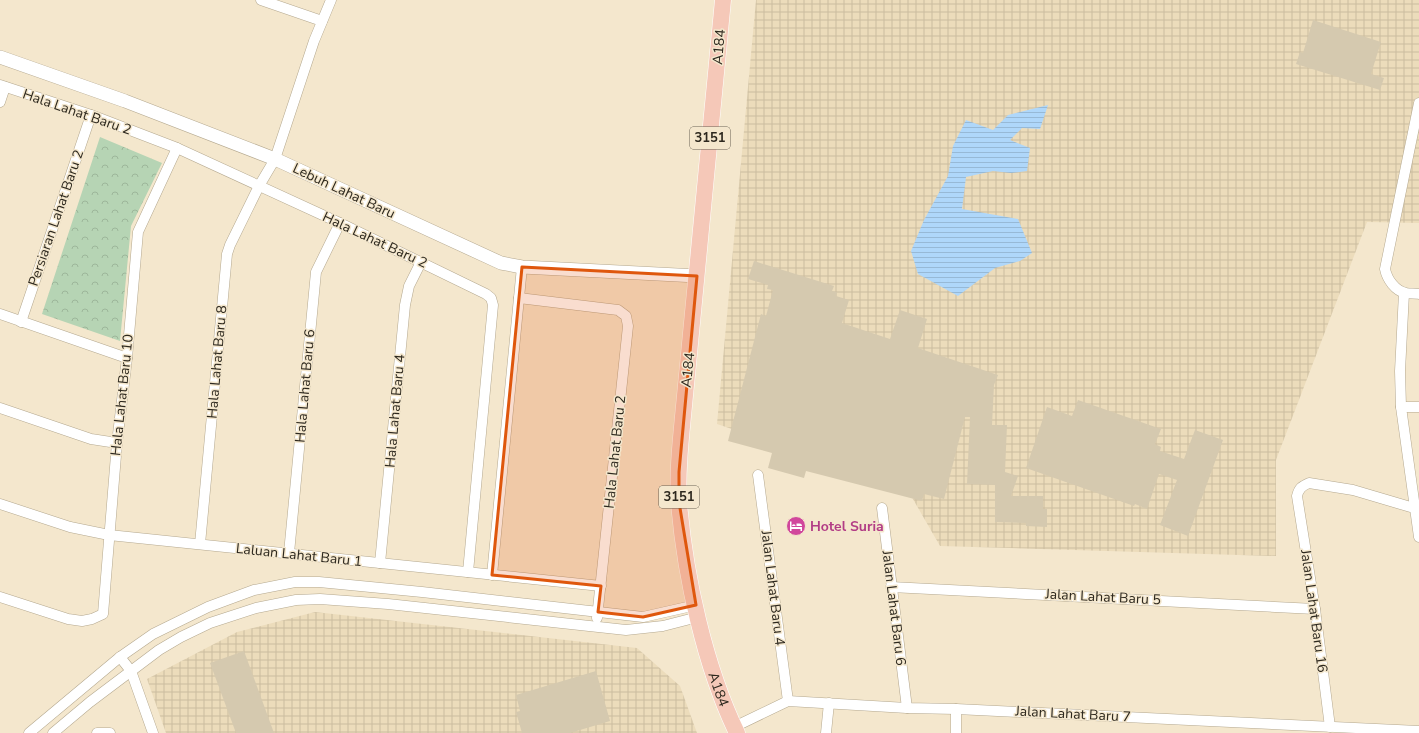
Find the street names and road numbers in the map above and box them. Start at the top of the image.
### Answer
street label: A184 [708,29,730,65]
street label: Hala Lahat Baru 2 [20,84,134,140]
road number: 3151 [690,127,730,149]
street label: Persiaran Lahat Baru 2 [24,147,88,289]
street label: Lebuh Lahat Baru [290,159,398,223]
street label: Hala Lahat Baru 2 [319,207,431,273]
street label: Hala Lahat Baru 8 [203,304,231,420]
street label: Hala Lahat Baru 6 [291,328,319,444]
street label: Hala Lahat Baru 10 [106,333,138,457]
street label: A184 [677,351,699,389]
street label: Hala Lahat Baru 4 [381,353,409,469]
street label: Hala Lahat Baru 2 [600,394,630,510]
road number: 3151 [659,486,699,508]
street label: Jalan Lahat Baru 4 [756,528,789,647]
street label: Laluan Lahat Baru 1 [235,539,363,571]
street label: Jalan Lahat Baru 16 [1296,547,1332,674]
street label: Jalan Lahat Baru 6 [877,548,910,667]
street label: Jalan Lahat Baru 5 [1044,584,1161,610]
street label: A184 [704,669,734,709]
street label: Jalan Lahat Baru 7 [1014,701,1131,727]

